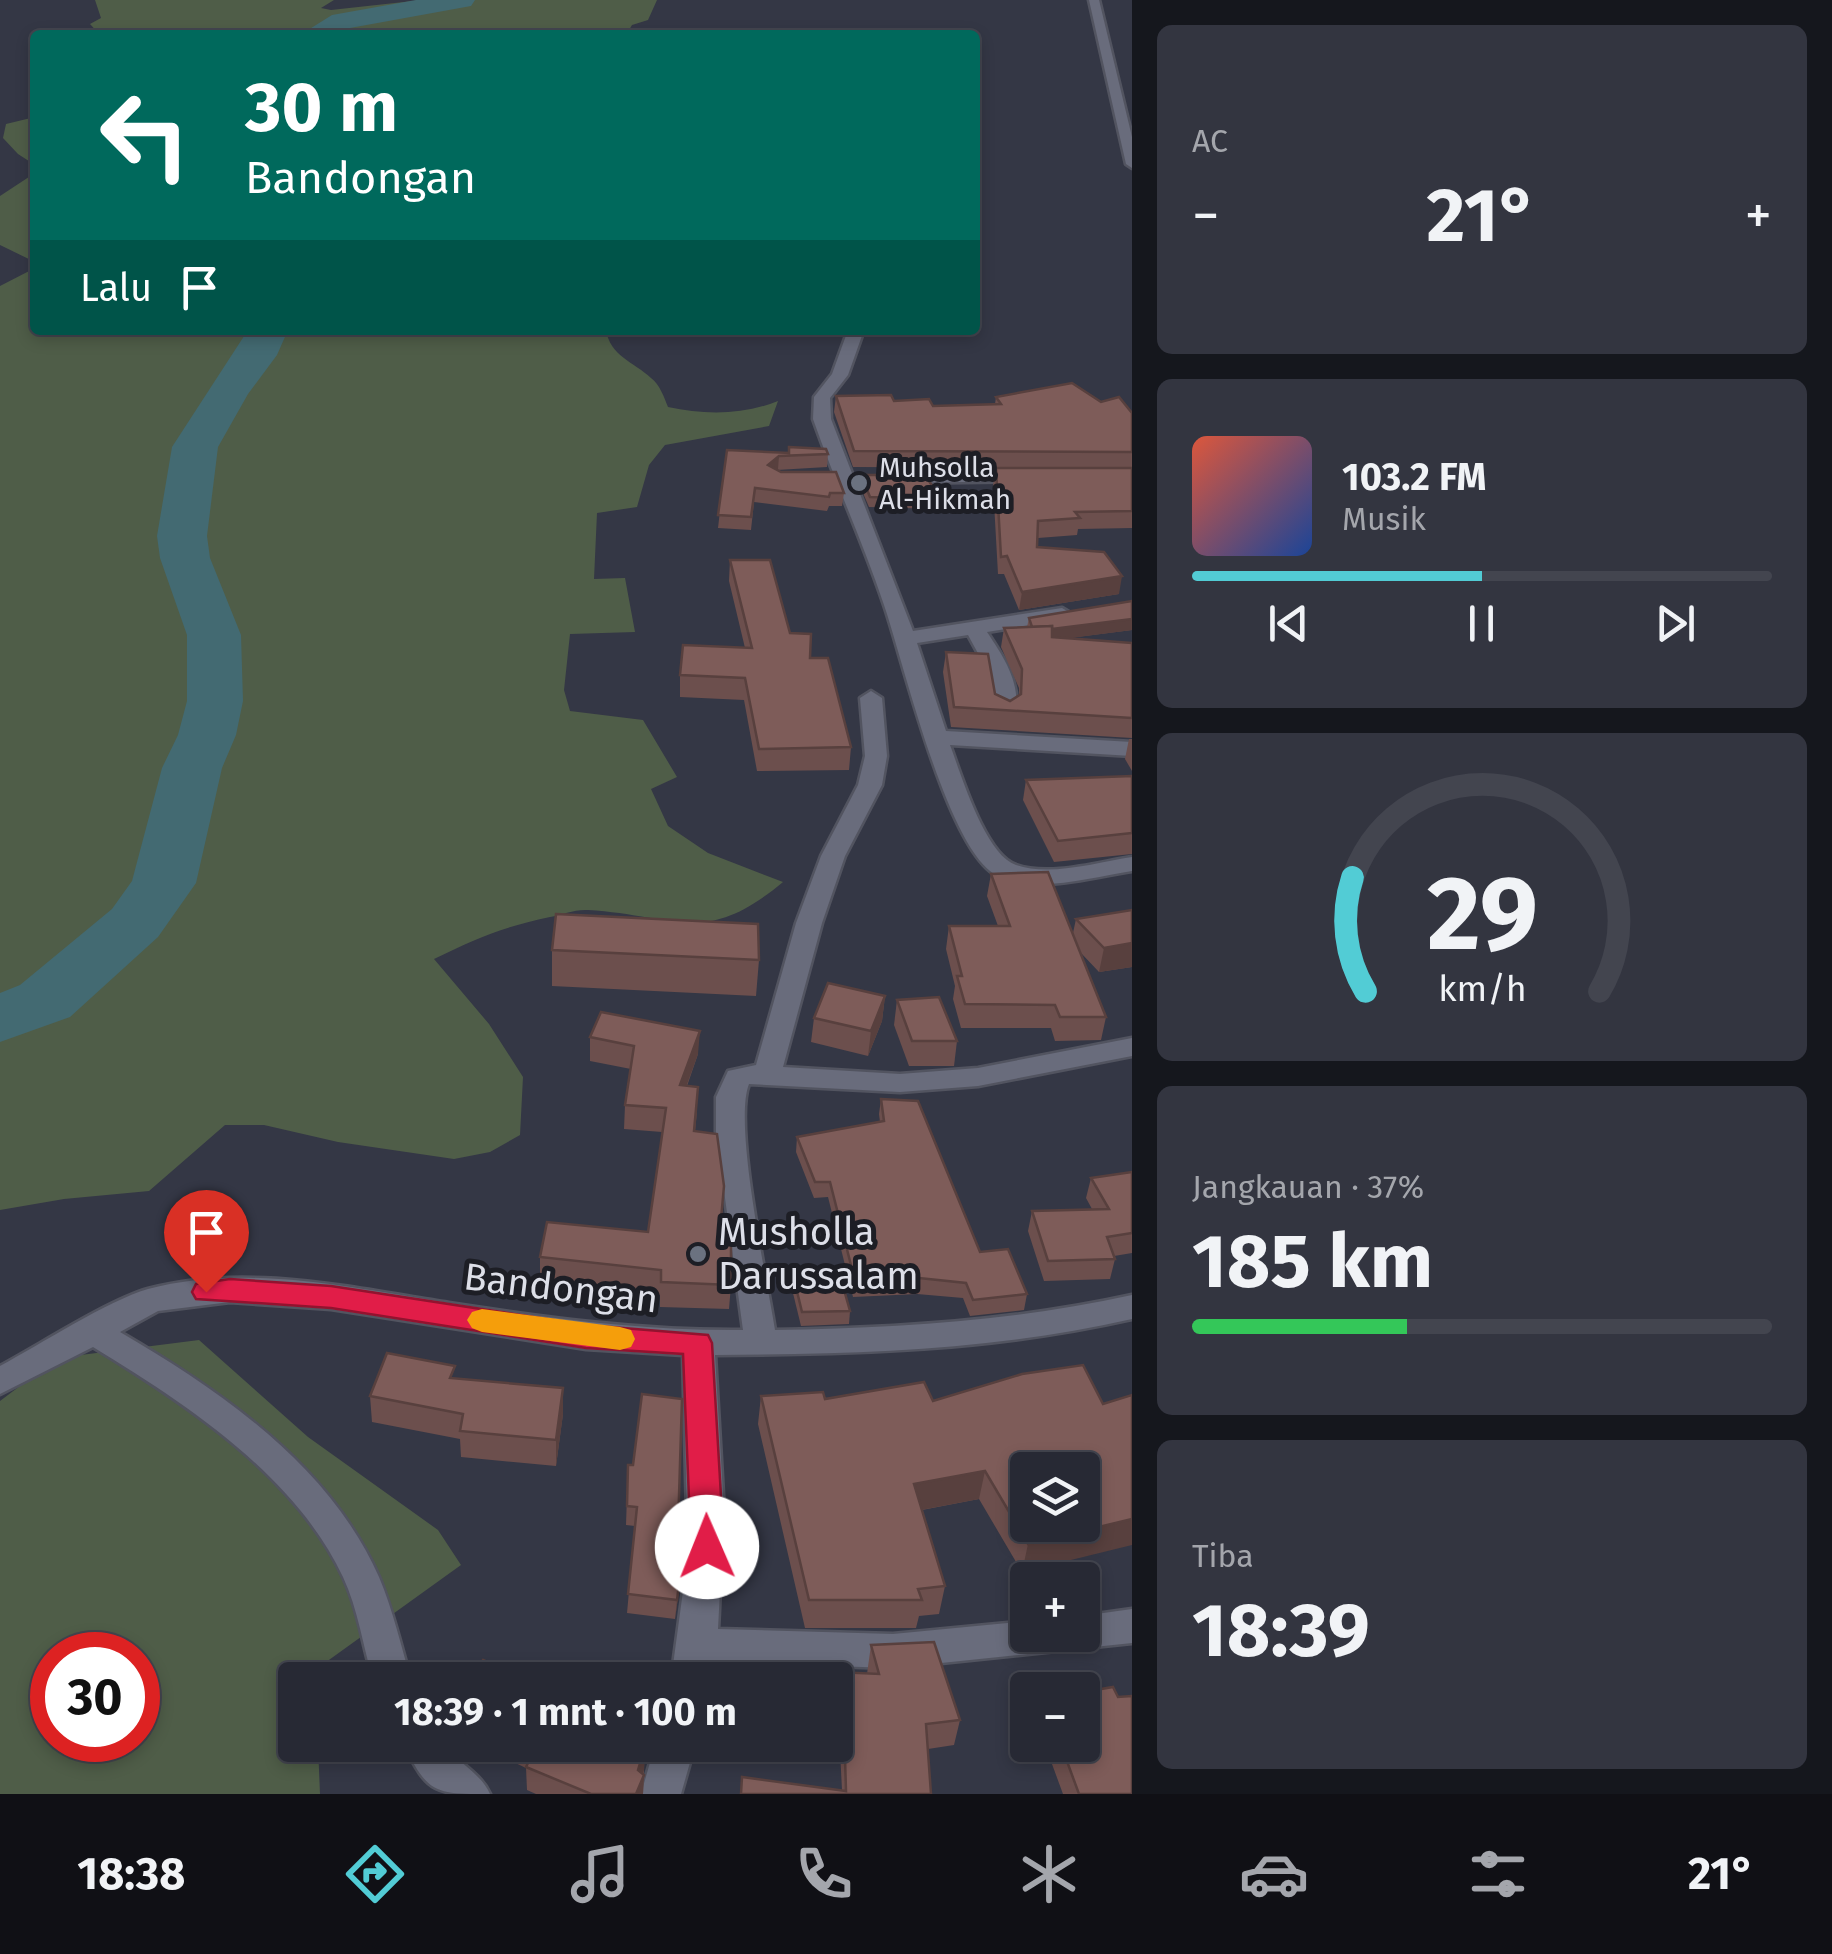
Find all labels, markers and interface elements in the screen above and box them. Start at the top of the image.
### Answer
text: 30 m [245,66,398,150]
icon: left [80,70,210,200]
text: AC [1192,122,1228,160]
text: Bandongan [245,151,476,205]
text: 21° [1427,171,1538,261]
text: − [1192,183,1220,249]
text: + [1745,183,1772,249]
icon: arrive [172,260,227,315]
text: Lalu [80,265,152,311]
place label: Muhsolla Al-Hikmah [879,451,1011,516]
text: 103.2 FM [1342,454,1486,500]
marker: Muhsolla Al-Hikmah [848,472,870,494]
text: Musik [1342,500,1426,538]
icon: previous [1261,596,1316,651]
icon: pause [1454,596,1509,651]
icon: next [1648,596,1703,651]
text: 29 [1427,852,1537,977]
text: km/h [1438,968,1526,1010]
text: Jangkauan · 37% [1192,1168,1424,1206]
pin [164,1190,249,1293]
icon: arrive [179,1205,234,1260]
place label: Musholla Darussalam [718,1209,919,1299]
text: 185 km [1192,1217,1433,1307]
marker: Musholla Darussalam [687,1243,709,1265]
street label: Bandongan [461,1253,661,1323]
map controls [1010,1452,1100,1762]
button: layers [1010,1452,1100,1542]
position arrow [655,1495,759,1599]
text: Tiba [1192,1537,1254,1575]
button: + [1010,1562,1100,1652]
text: 18:39 [1192,1586,1370,1676]
speed limit sign: 30 [30,1632,160,1762]
button: − [1010,1672,1100,1762]
text: 18:39 · 1 mnt · 100 m [394,1689,737,1735]
icon: directions [340,1839,410,1909]
icon: music [565,1839,635,1909]
icon: phone [789,1839,859,1909]
icon: climate [1014,1839,1084,1909]
icon: car [1239,1839,1309,1909]
icon: filters [1463,1839,1533,1909]
text: 18:38 [77,1847,185,1901]
text: 21° [1688,1847,1755,1901]

